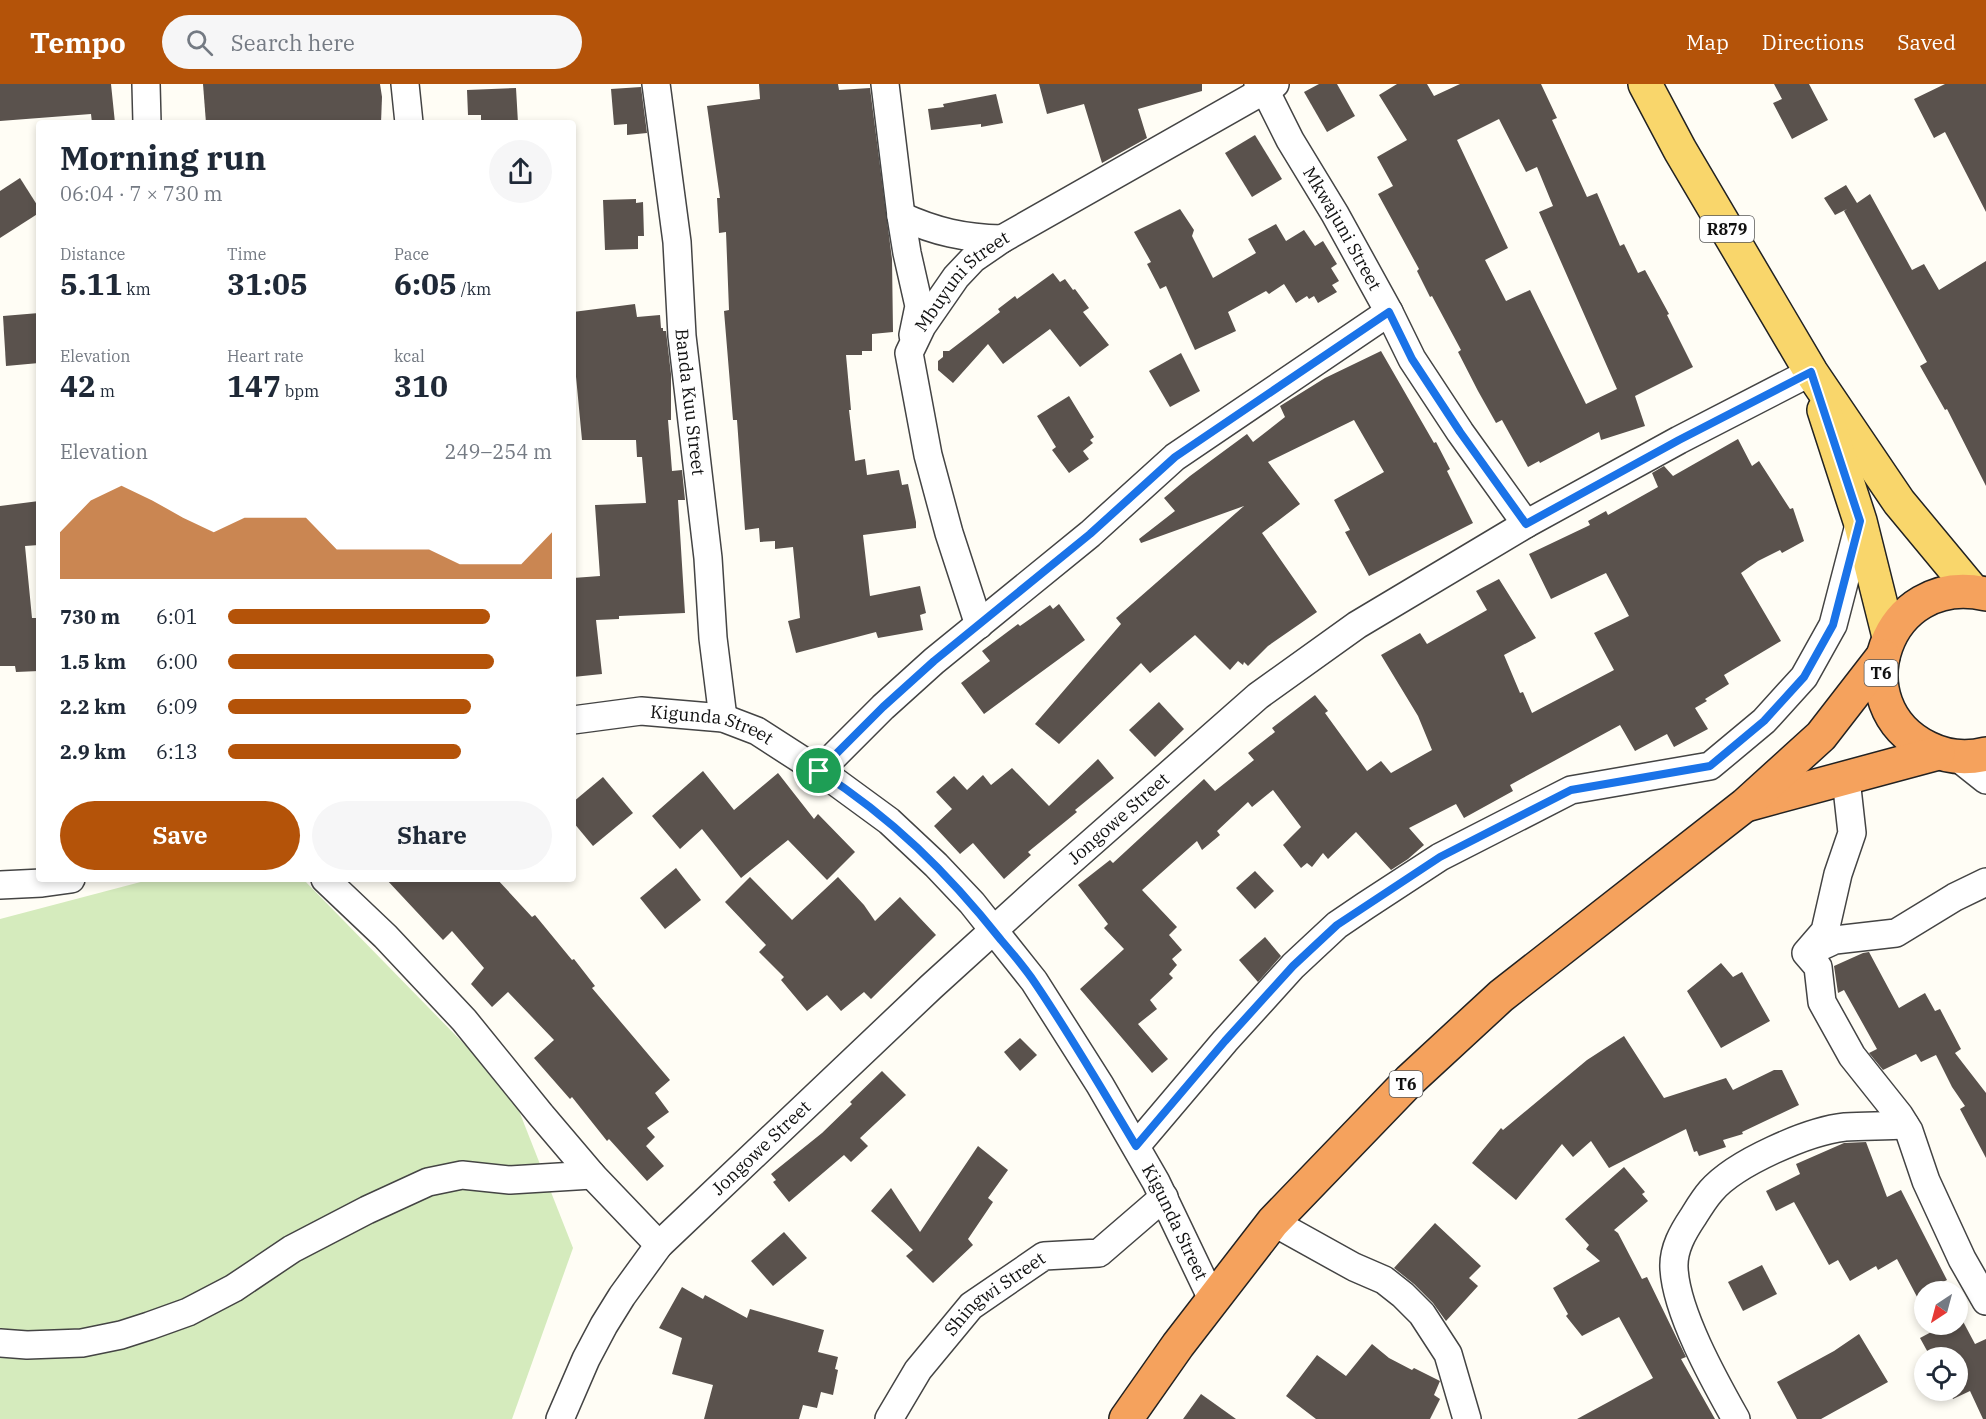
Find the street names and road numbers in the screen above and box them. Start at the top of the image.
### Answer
street label: Mkwajuni Street [1298,162,1387,294]
road number: R879 [1700,216,1754,242]
street label: Mbuyuni Street [910,225,1013,336]
street label: Banda Kuu Street [671,328,710,477]
road number: T6 [1864,660,1898,686]
street label: Kigunda Street [649,700,778,749]
street label: Jongowe Street [1063,767,1174,869]
road number: T6 [1390,1071,1422,1097]
street label: Jongowe Street [707,1095,815,1200]
street label: Kigunda Street [1137,1160,1213,1284]
street label: Shingwi Street [939,1247,1050,1341]

